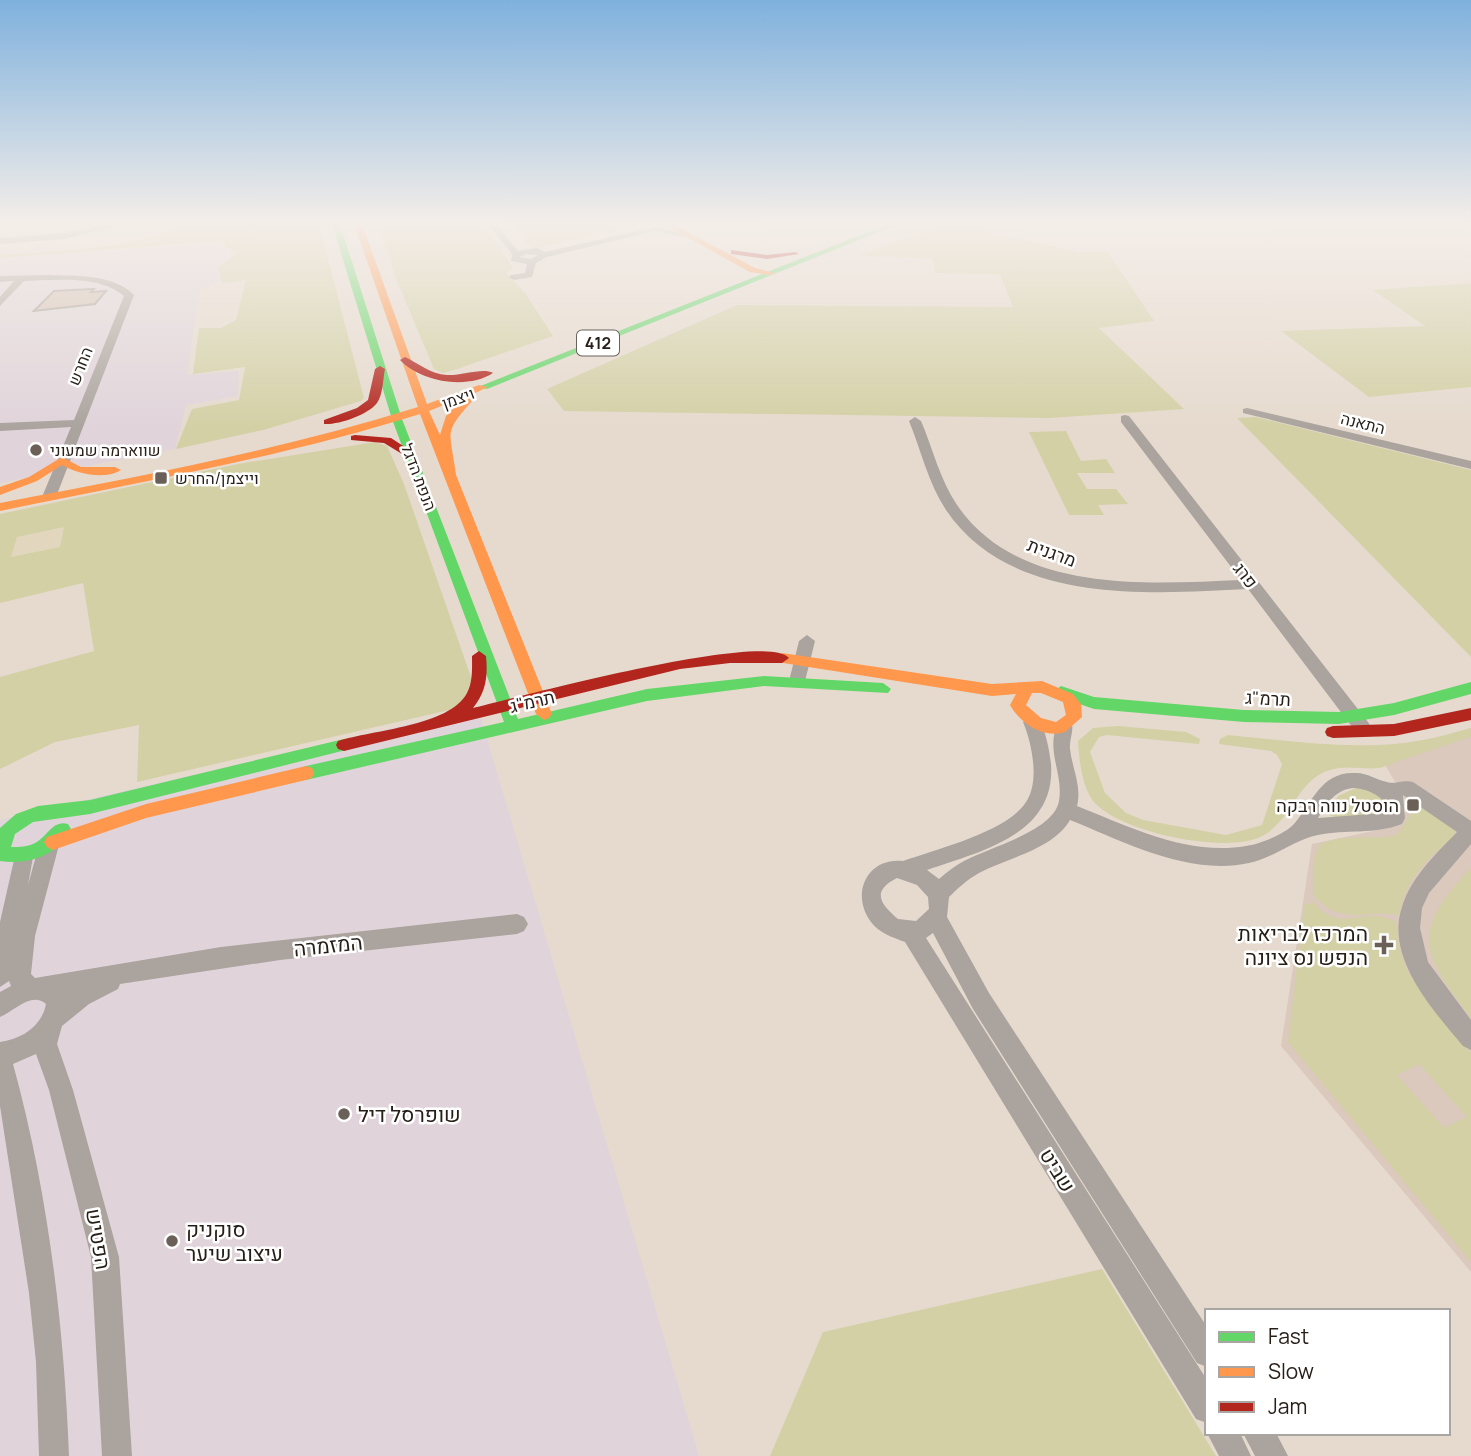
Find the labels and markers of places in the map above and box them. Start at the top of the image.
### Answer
place label: שווארמה שמעוני [50,439,160,461]
marker: שווארמה שמעוני [28,442,44,458]
place label: וייצמן/החרש [175,467,259,489]
marker: וייצמן/החרש [153,470,169,486]
place label: הוסטל נווה רבקה [1276,793,1399,817]
marker: הוסטל נווה רבקה [1405,797,1421,813]
place label: המרכז לבריאות הנפש נס ציונה [1238,919,1368,971]
marker: המרכז לבריאות הנפש נס ציונה [1374,935,1394,955]
place label: שופרסל דיל [358,1100,461,1128]
marker: שופרסל דיל [336,1106,352,1122]
place label: סוקניק עיצוב שיער [186,1215,283,1267]
marker: סוקניק עיצוב שיער [164,1233,180,1249]

